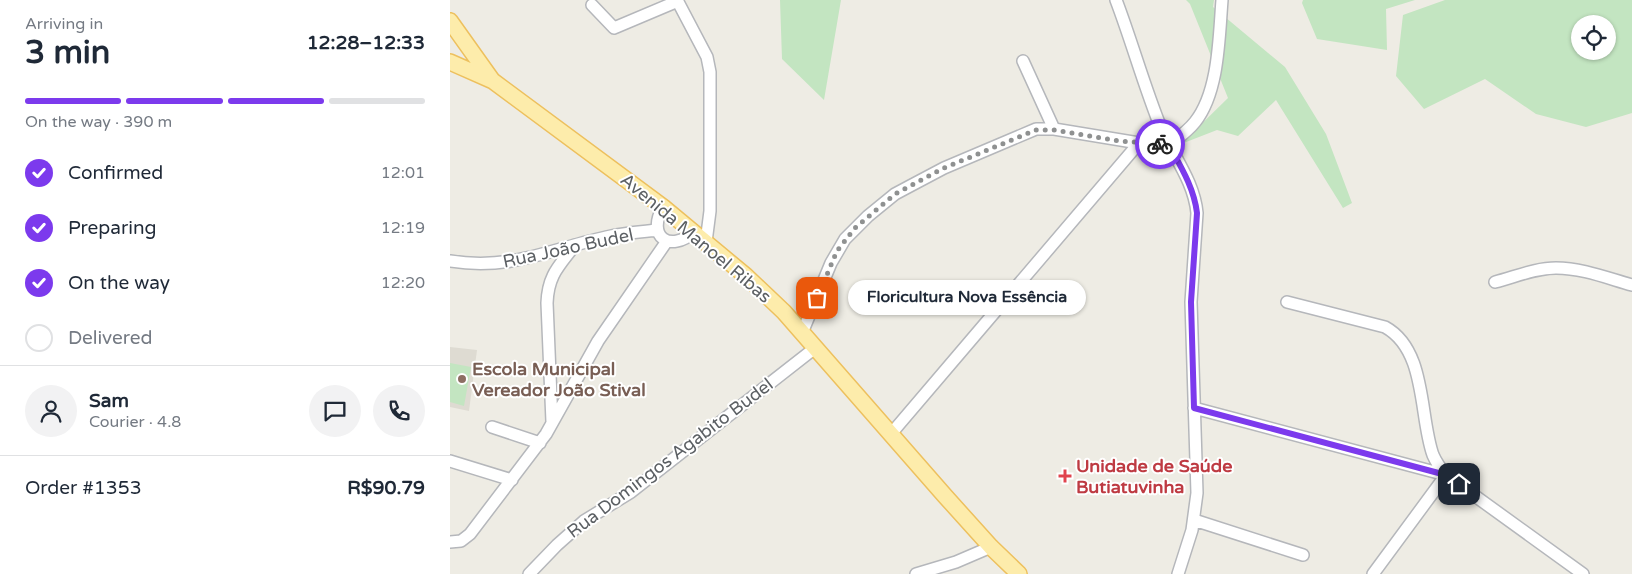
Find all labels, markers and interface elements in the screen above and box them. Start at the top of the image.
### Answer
text: Arriving in [25,14,103,34]
map controls [1571,15,1616,60]
button: locate [1571,15,1616,60]
text: 12:28–12:33 [307,32,425,54]
text: 3 min [25,34,110,72]
text: On the way · 390 m [25,112,172,132]
courier [1135,119,1185,169]
icon: bike [1146,130,1174,158]
icon: check [25,159,53,187]
text: Confirmed [68,162,163,184]
text: 12:01 [381,163,425,183]
street label: Avenida Manoel Ribas [616,168,776,308]
icon: check [25,214,53,242]
text: Preparing [68,217,157,239]
text: 12:19 [381,218,425,238]
street label: Rua João Budel [501,223,635,273]
icon: check [25,269,53,297]
text: On the way [68,272,170,294]
text: 12:20 [381,273,425,293]
pin [796,277,838,319]
callout: Floricultura Nova Essência [847,280,1084,316]
icon: bag [803,284,831,312]
text: Floricultura Nova Essência [867,287,1067,307]
text: Delivered [68,327,153,349]
place label: Escola Municipal Vereador João Stival [472,358,646,401]
marker: Escola Municipal Vereador João Stival [456,373,468,385]
street label: Rua Domingos Agabito Budel [563,373,777,543]
button: person [25,385,77,437]
button: chat [309,385,361,437]
button: phone [373,385,425,437]
text: Sam [89,390,129,412]
text: Courier · 4.8 [89,412,181,432]
place label: Unidade de Saúde Butiatuvinha [1076,455,1232,498]
pin [1438,463,1480,505]
marker: Unidade de Saúde Butiatuvinha [1058,469,1072,483]
icon: home [1445,470,1473,498]
text: Order #1353 [25,477,142,499]
text: R$90.79 [347,477,425,499]

